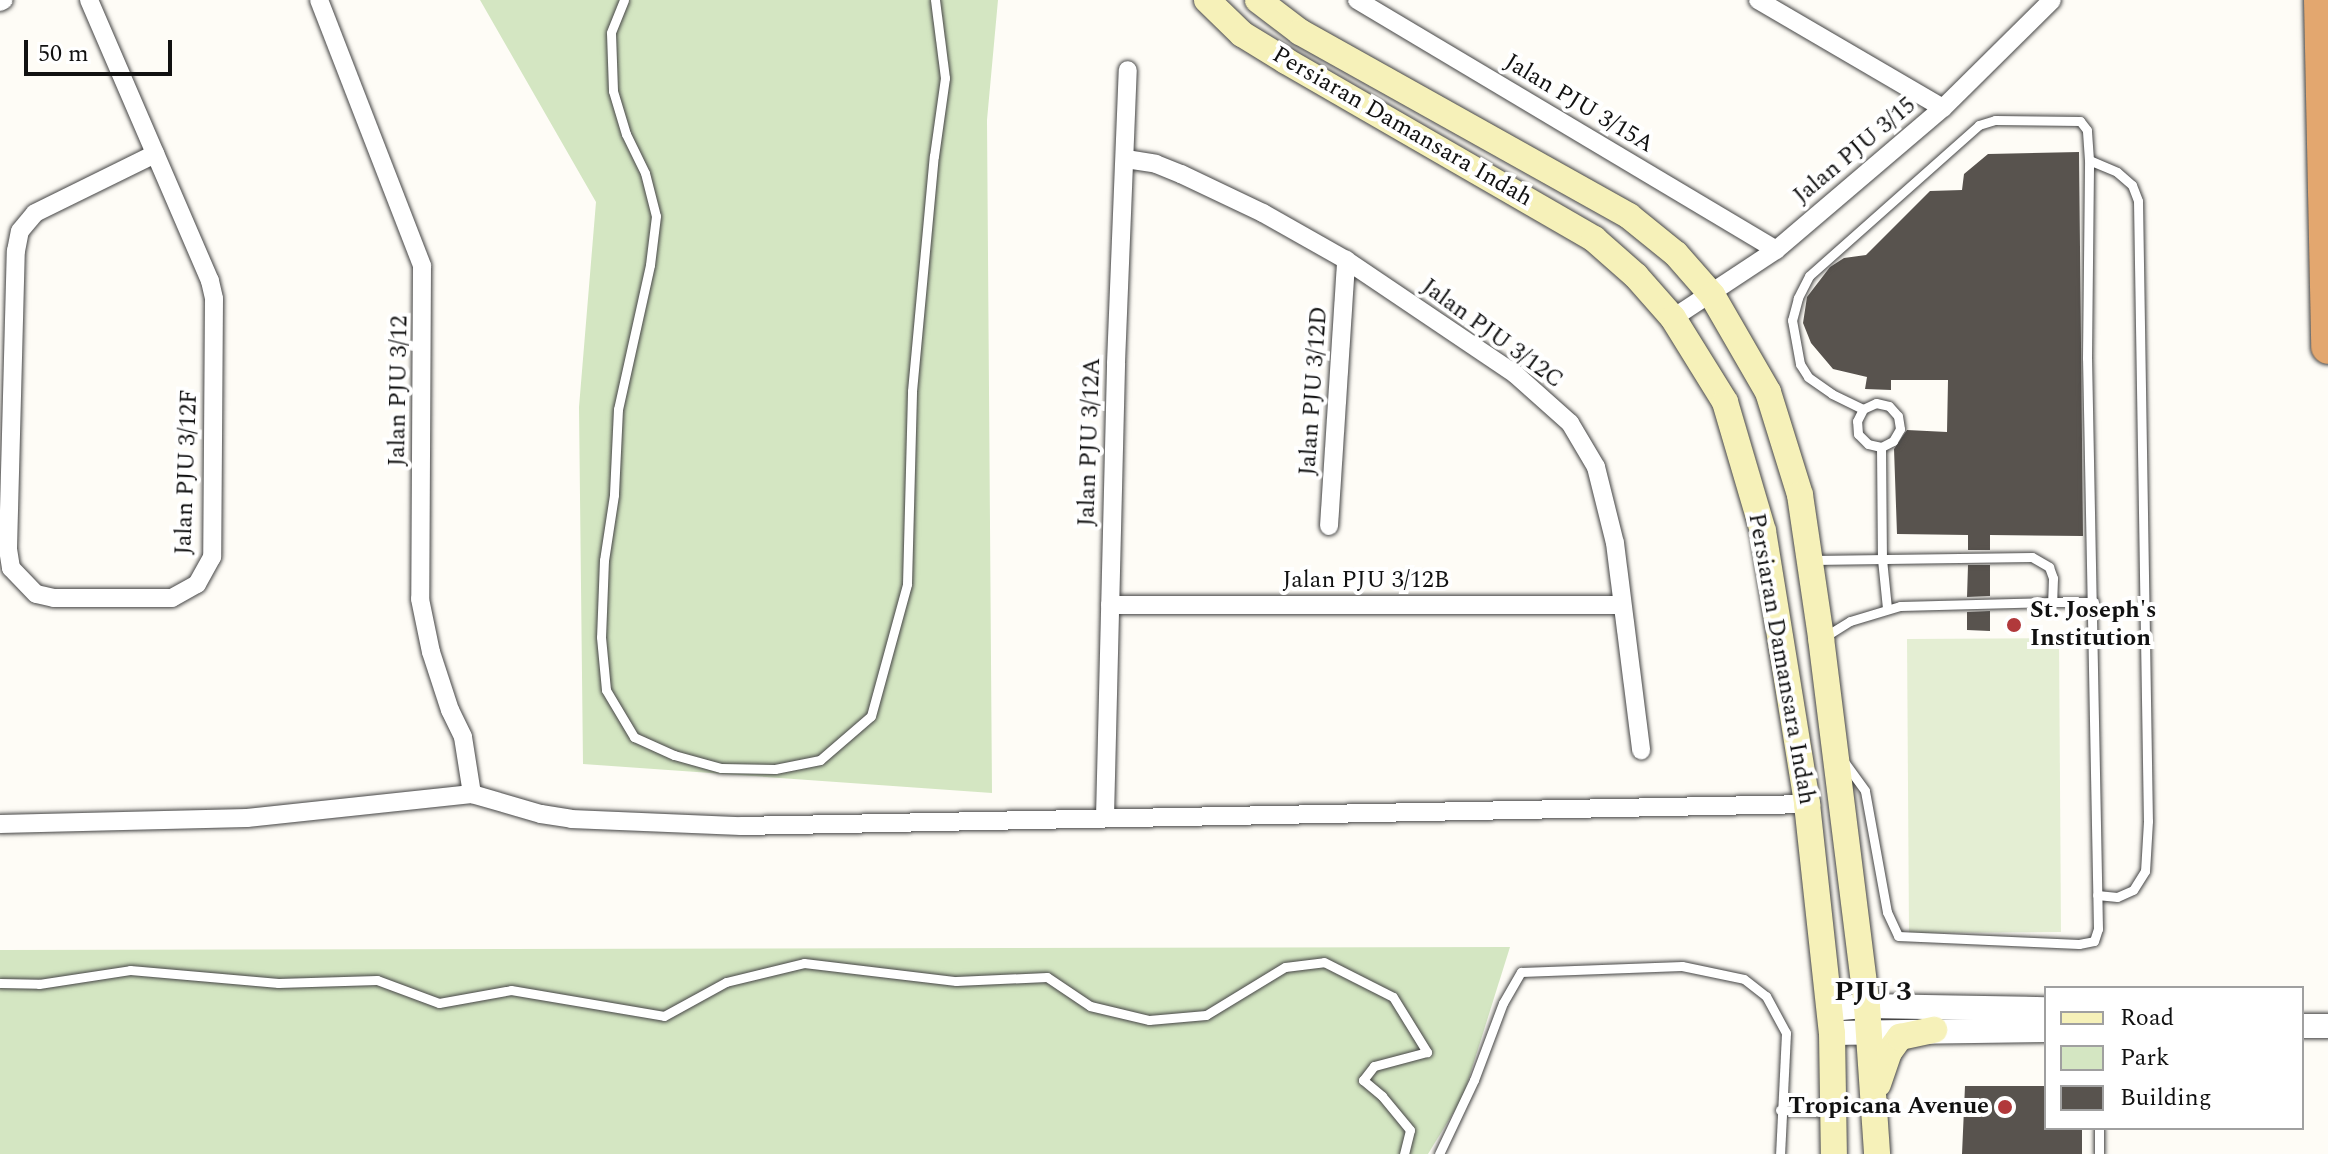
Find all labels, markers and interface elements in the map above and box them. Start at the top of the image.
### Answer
scale bar [28,24,176,74]
text: 50 m [38,36,89,72]
street label: Persiaran Damansara Indah [1267,41,1537,213]
street label: Jalan PJU 3/15A [1499,48,1659,160]
street label: Jalan PJU 3/15 [1788,91,1922,211]
street label: Jalan PJU 3/12C [1415,273,1569,395]
street label: Jalan PJU 3/12D [1294,305,1334,477]
street label: Jalan PJU 3/12 [383,315,415,467]
street label: Jalan PJU 3/12A [1073,357,1107,527]
street label: Jalan PJU 3/12F [170,389,204,555]
street label: Persiaran Damansara Indah [1741,511,1821,807]
street label: Jalan PJU 3/12B [1283,567,1449,595]
place label: St. Joseph's Institution [2030,597,2156,653]
marker: St. Joseph's Institution [2005,616,2023,634]
district label: PJU 3 [1834,975,1912,1009]
legend [2044,986,2304,1130]
text: Road [2120,1000,2174,1036]
text: Park [2120,1040,2170,1076]
text: Building [2120,1080,2212,1116]
place label: Tropicana Avenue [1788,1093,1989,1121]
marker: Tropicana Avenue [1996,1098,2014,1116]

